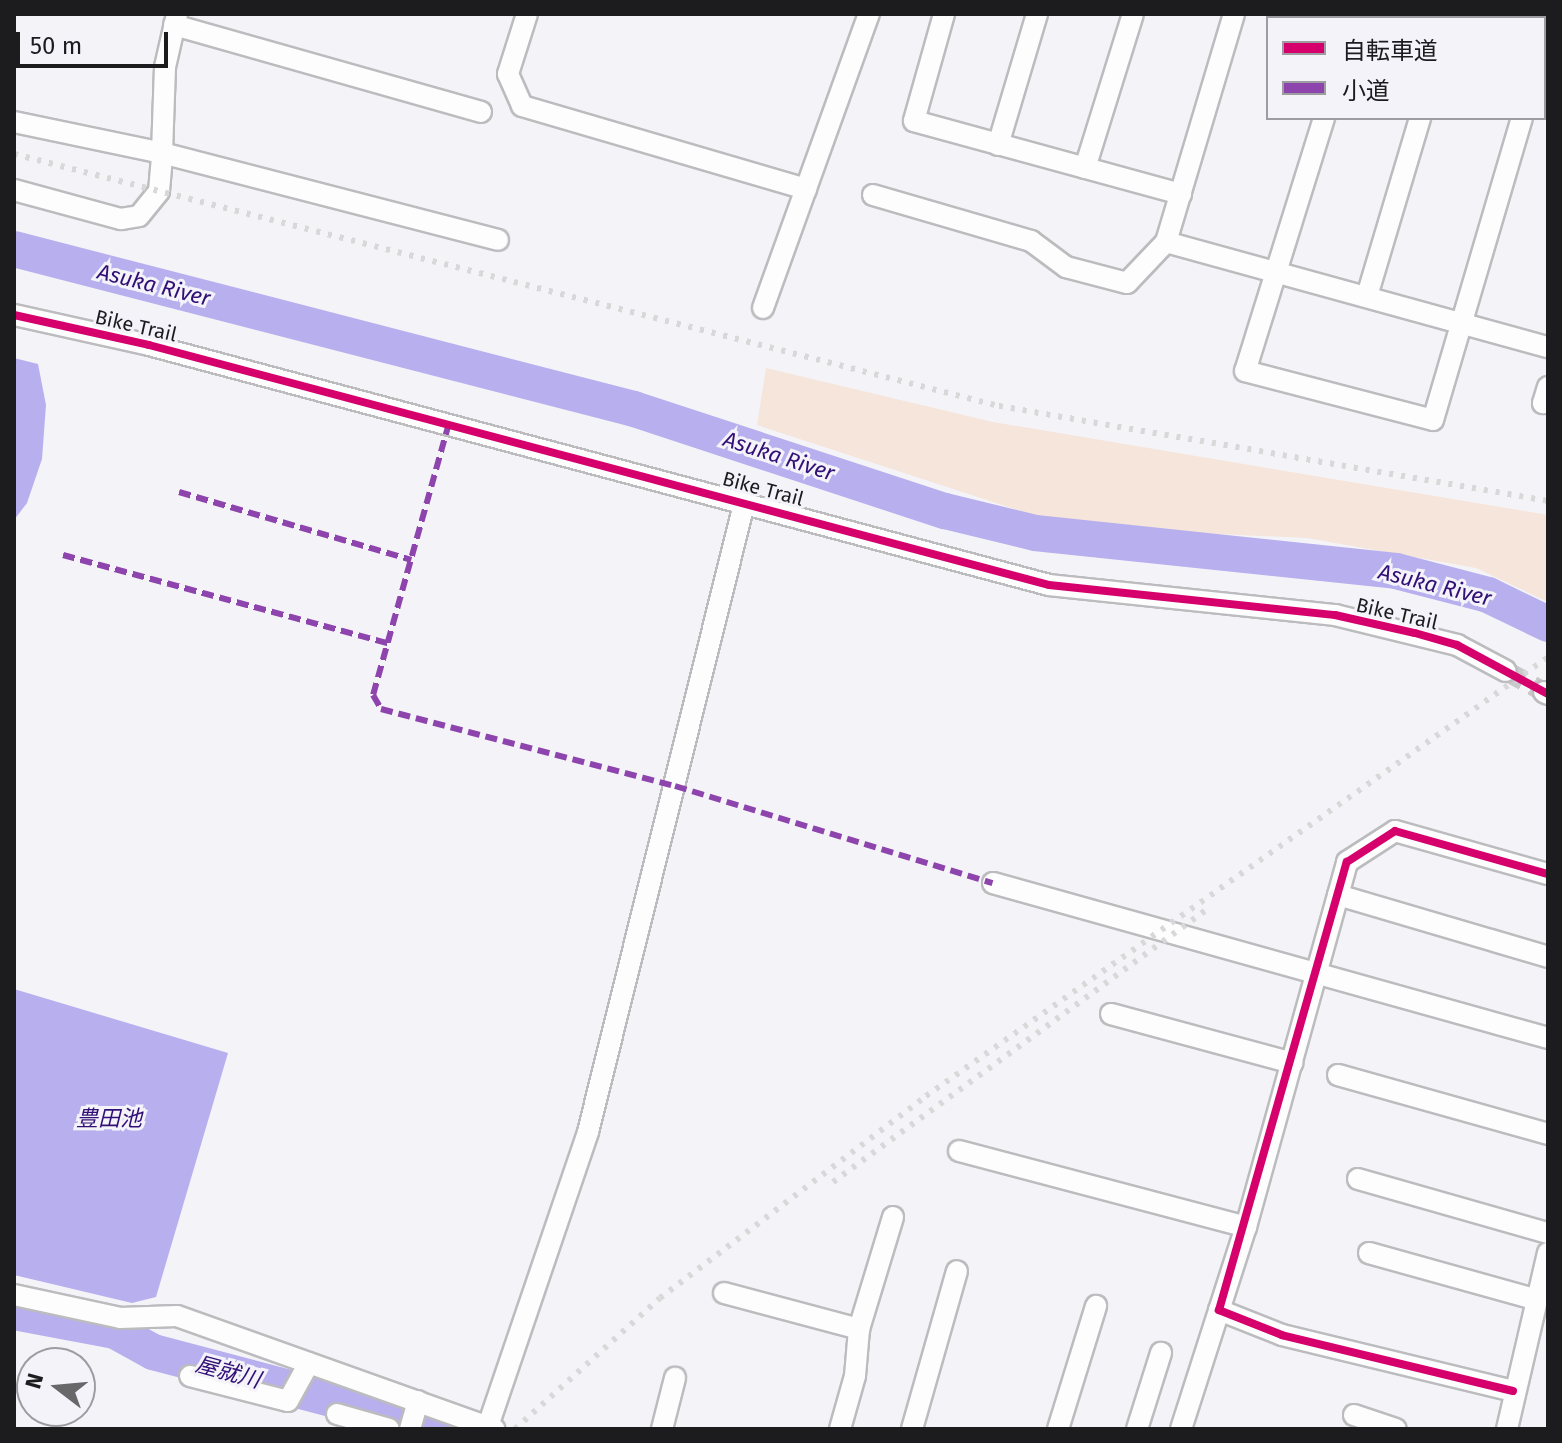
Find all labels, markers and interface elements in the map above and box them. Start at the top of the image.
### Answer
scale bar [20,16,172,66]
legend [1266,16,1546,120]
text: 50 m [30,32,82,60]
text: 自転車道 [1342,37,1438,65]
text: 小道 [1342,77,1390,105]
water label: Asuka River [95,258,213,312]
street label: Bike Trail [93,305,179,347]
water label: Asuka River [720,426,838,486]
street label: Bike Trail [720,467,806,511]
water label: Asuka River [1376,558,1494,612]
street label: Bike Trail [1354,593,1440,635]
water label: 豊田池 [76,1106,142,1132]
north arrow [16,1347,96,1427]
water label: 屋就川 [193,1351,263,1393]
text: N [19,1370,49,1392]

